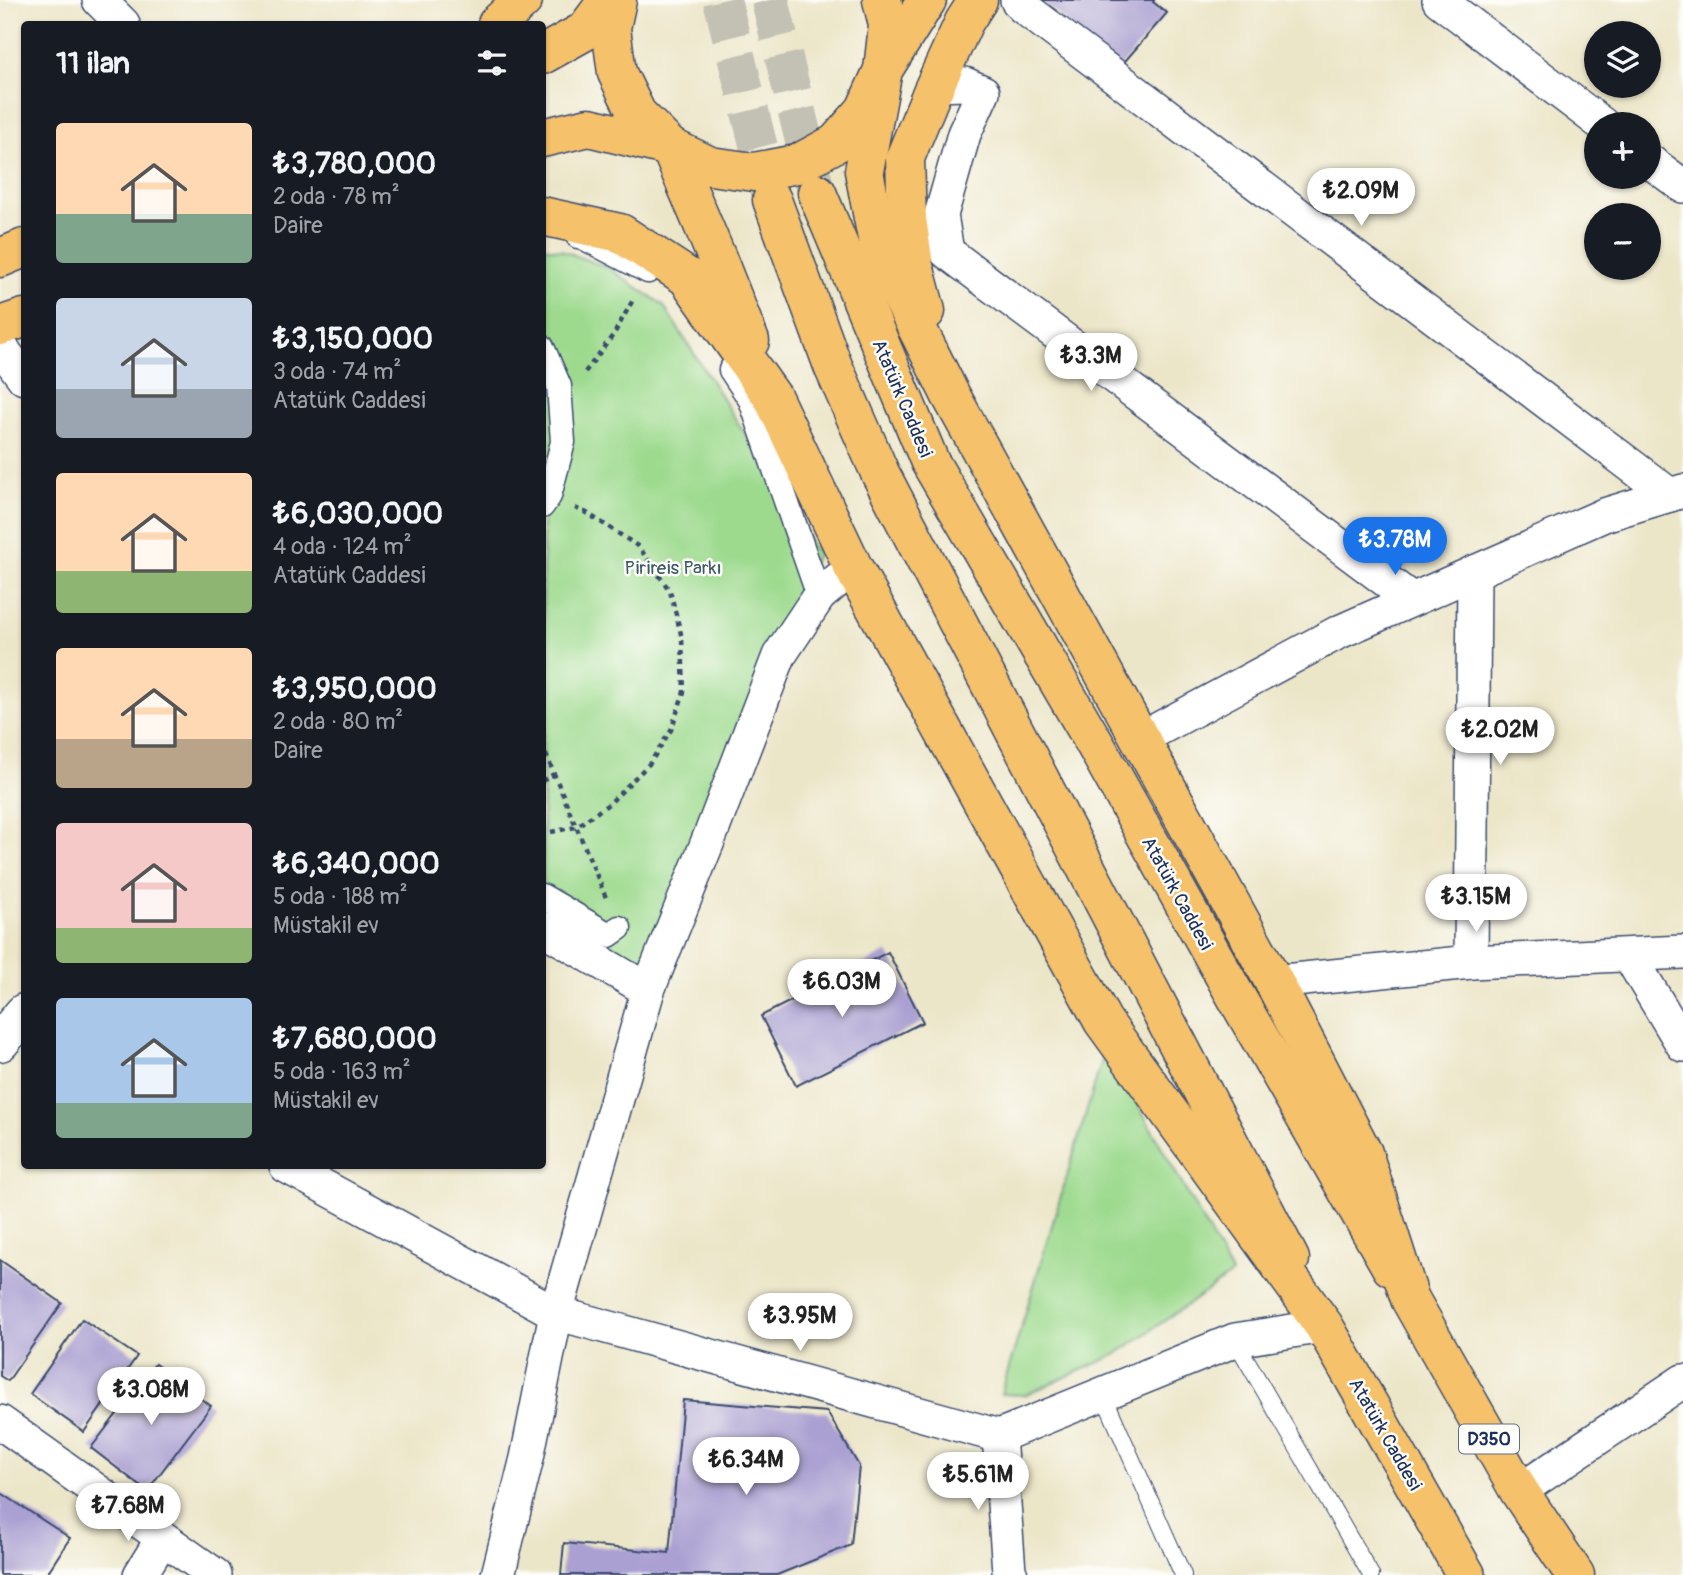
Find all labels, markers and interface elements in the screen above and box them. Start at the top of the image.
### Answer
map controls [1584,21,1661,280]
button: layers [1584,21,1661,98]
icon: filters [473,44,511,82]
text: 11 ilan [56,45,130,82]
button: + [1584,112,1661,189]
text: ₺3,780,000 [273,145,436,182]
icon: home [112,151,196,235]
pin: ₺2.09M [1304,168,1418,228]
text: ₺2.09M [1323,176,1399,205]
text: 2 oda · 78 m² [273,182,400,211]
button: − [1584,203,1661,280]
text: Daire [273,211,322,240]
text: ₺3,150,000 [273,320,433,357]
icon: home [112,326,196,410]
pin: ₺3.3M [1042,334,1140,393]
street label: Atatürk Caddesi [866,336,938,461]
text: ₺3.3M [1060,341,1122,370]
text: 3 oda · 74 m² [273,357,401,386]
text: Atatürk Caddesi [273,386,426,415]
text: ₺6,030,000 [273,495,443,532]
icon: home [112,501,196,585]
pin: ₺3.78M [1338,518,1452,577]
text: ₺3.78M [1359,525,1431,554]
text: 4 oda · 124 m² [273,532,412,561]
park label: Pirireis Parkı [624,556,722,580]
text: Atatürk Caddesi [273,561,426,590]
text: ₺3,950,000 [273,670,437,707]
icon: home [112,676,196,760]
text: 2 oda · 80 m² [273,707,403,736]
pin: ₺2.02M [1443,708,1557,767]
text: ₺2.02M [1462,715,1538,744]
text: Daire [273,736,322,765]
street label: Atatürk Caddesi [1136,832,1218,954]
text: ₺6,340,000 [273,845,440,882]
icon: home [112,851,196,935]
pin: ₺3.15M [1419,874,1533,934]
text: 5 oda · 188 m² [273,882,408,911]
text: ₺3.15M [1441,882,1511,911]
text: Müstakil ev [273,911,379,940]
pin: ₺6.03M [785,960,899,1019]
text: ₺6.03M [803,967,881,996]
text: ₺7,680,000 [273,1020,437,1057]
icon: home [112,1026,196,1110]
text: 5 oda · 163 m² [273,1057,411,1086]
text: Müstakil ev [273,1086,379,1115]
pin: ₺3.95M [743,1294,857,1353]
text: ₺3.95M [764,1301,836,1330]
pin: ₺3.08M [94,1368,208,1427]
street label: Atatürk Caddesi [1343,1374,1427,1495]
text: ₺3.08M [113,1375,189,1404]
road number: D350 [1459,1424,1519,1454]
pin: ₺6.34M [689,1438,803,1497]
text: ₺6.34M [709,1445,783,1474]
pin: ₺5.61M [921,1452,1035,1512]
text: ₺5.61M [943,1460,1013,1489]
pin: ₺7.68M [71,1484,185,1543]
text: ₺7.68M [92,1491,164,1520]

